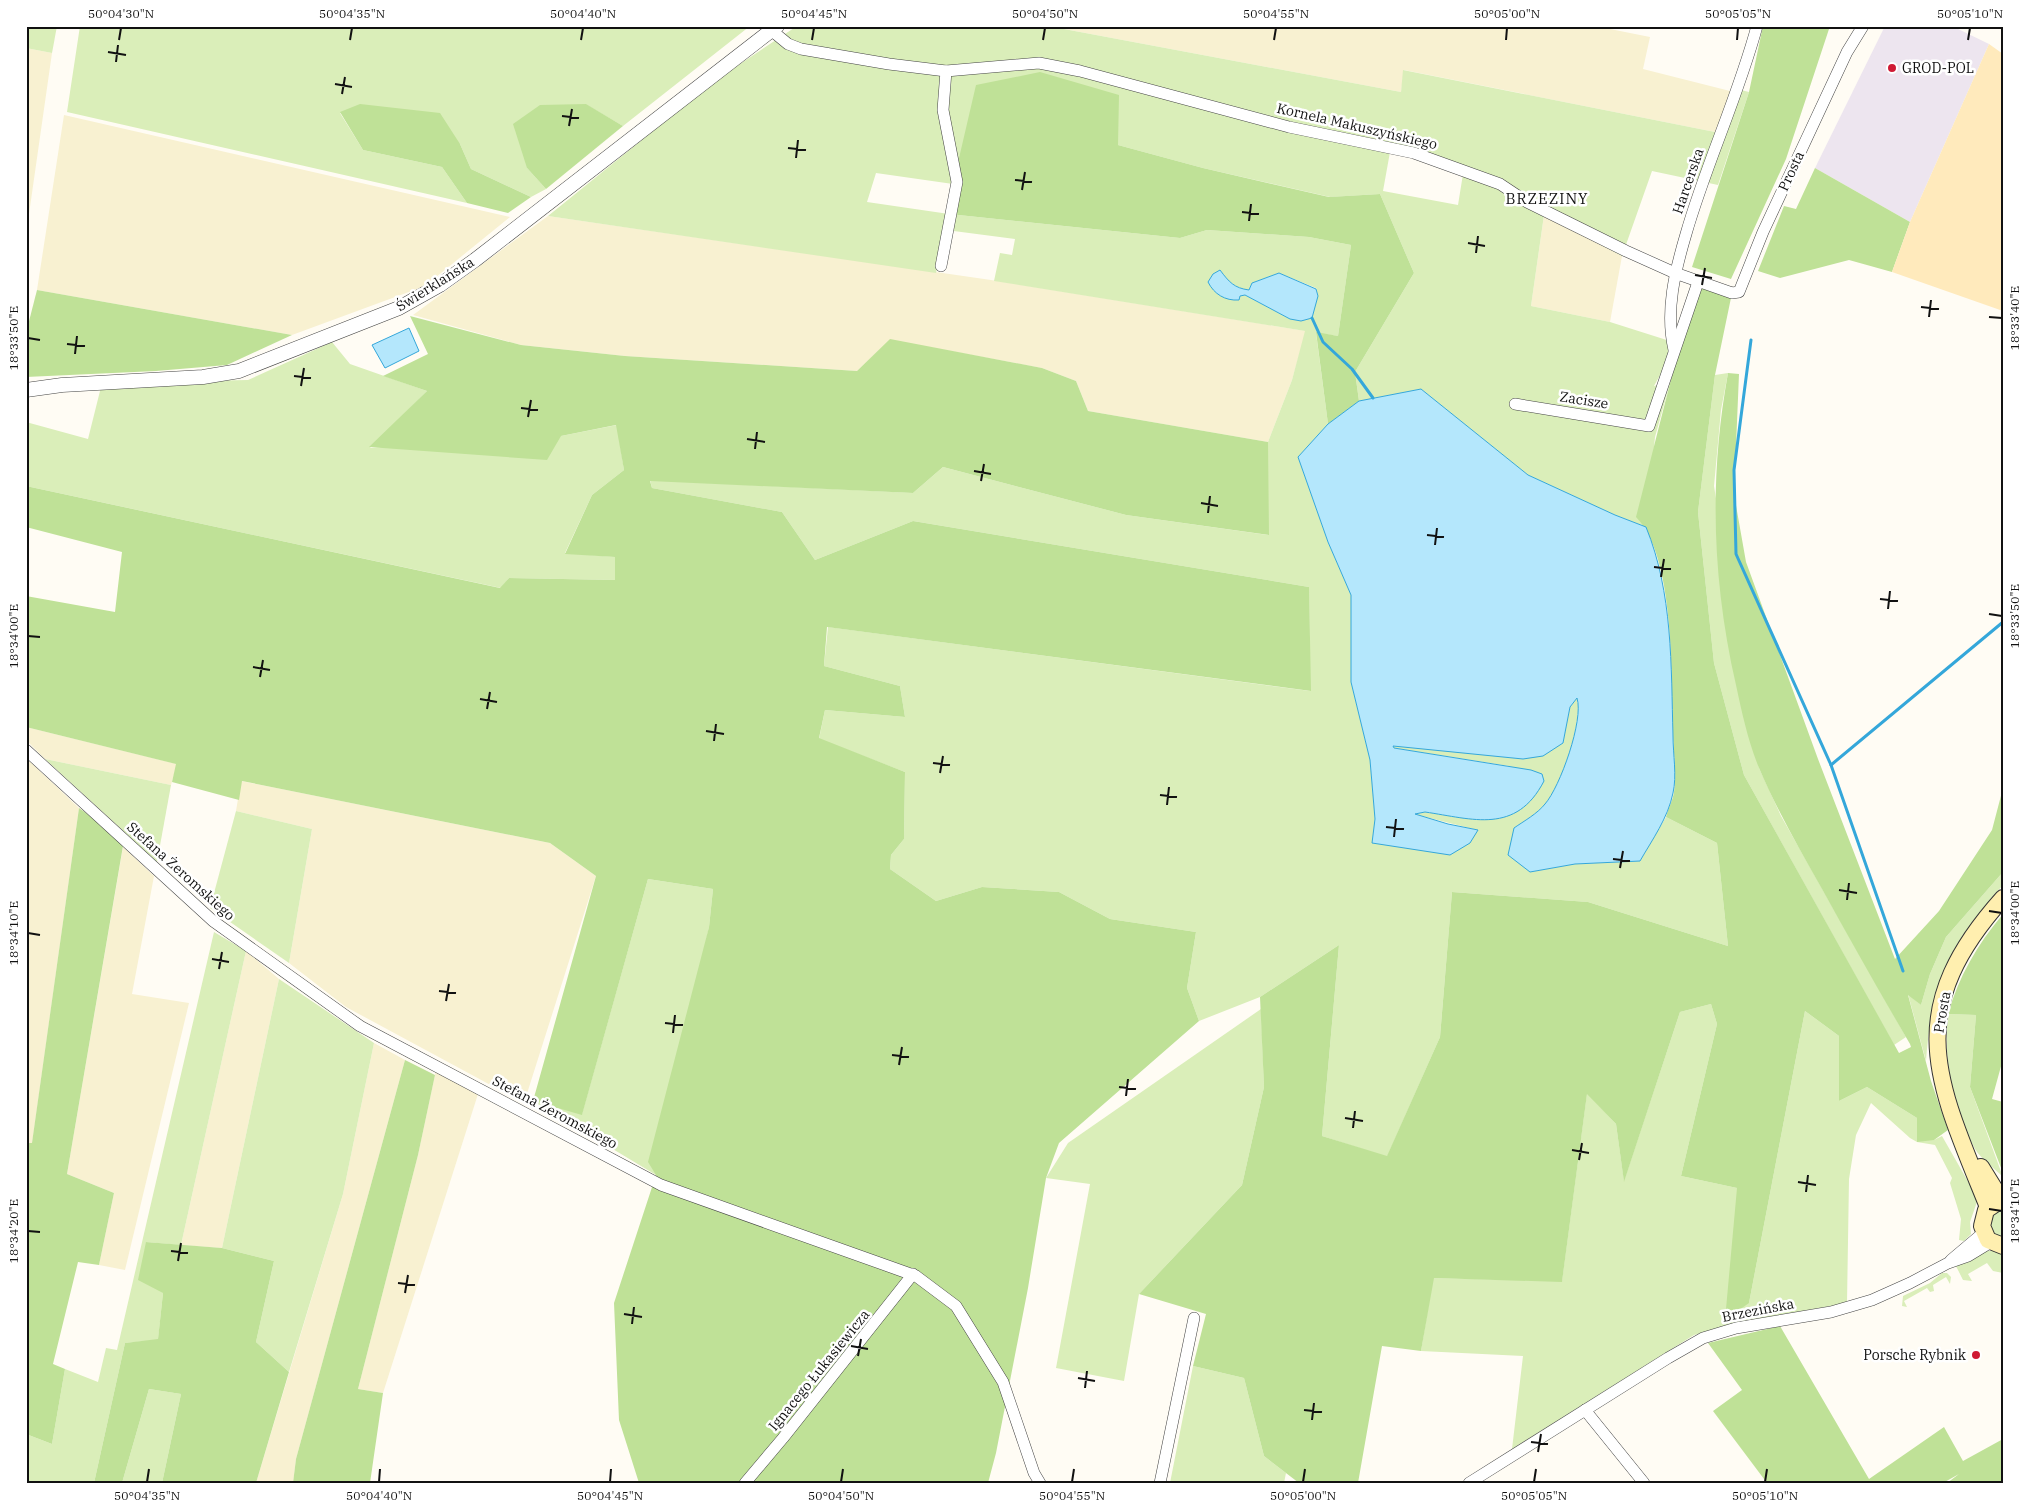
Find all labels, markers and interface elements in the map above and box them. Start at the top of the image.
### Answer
text: 50°04'30"N [88,6,154,21]
text: 50°04'35"N [319,6,385,21]
text: 50°04'40"N [550,6,616,21]
text: 50°04'45"N [781,6,847,21]
text: 50°04'50"N [1012,6,1078,21]
text: 50°04'55"N [1243,6,1309,21]
text: 50°05'00"N [1474,6,1540,21]
text: 50°05'05"N [1705,6,1771,21]
text: 50°05'10"N [1937,6,2003,21]
place label: GROD-POL [1902,59,1974,77]
marker: GROD-POL [1886,62,1898,74]
street label: Kornela Makuszyńskiego [1275,99,1439,153]
street label: Harcerska [1668,145,1708,216]
street label: Prosta [1774,148,1808,194]
district label: BRZEZINY [1505,189,1589,208]
street label: Świerklańska [392,252,478,315]
text: 18°33'40"E [2007,286,2022,350]
text: 18°33'50"E [6,306,21,370]
street label: Zacisze [1558,387,1610,413]
text: 18°33'50"E [2007,584,2022,648]
text: 18°34'00"E [6,604,21,668]
street label: Stefana Żeromskiego [123,818,239,924]
text: 18°34'00"E [2007,881,2022,945]
text: 18°34'10"E [6,901,21,965]
street label: Prosta [1929,989,1955,1034]
street label: Stefana Żeromskiego [489,1071,621,1153]
text: 18°34'10"E [2007,1179,2022,1243]
text: 18°34'20"E [6,1199,21,1263]
street label: Brzezińska [1720,1294,1796,1326]
street label: Ignacego Łukasiewicza [764,1305,874,1434]
place label: Porsche Rybnik [1863,1346,1967,1364]
marker: Porsche Rybnik [1970,1349,1982,1361]
text: 50°04'35"N [114,1488,180,1503]
text: 50°04'40"N [346,1488,412,1503]
text: 50°04'45"N [577,1488,643,1503]
text: 50°04'50"N [808,1488,874,1503]
text: 50°04'55"N [1039,1488,1105,1503]
text: 50°05'00"N [1270,1488,1336,1503]
text: 50°05'05"N [1501,1488,1567,1503]
text: 50°05'10"N [1732,1488,1798,1503]

